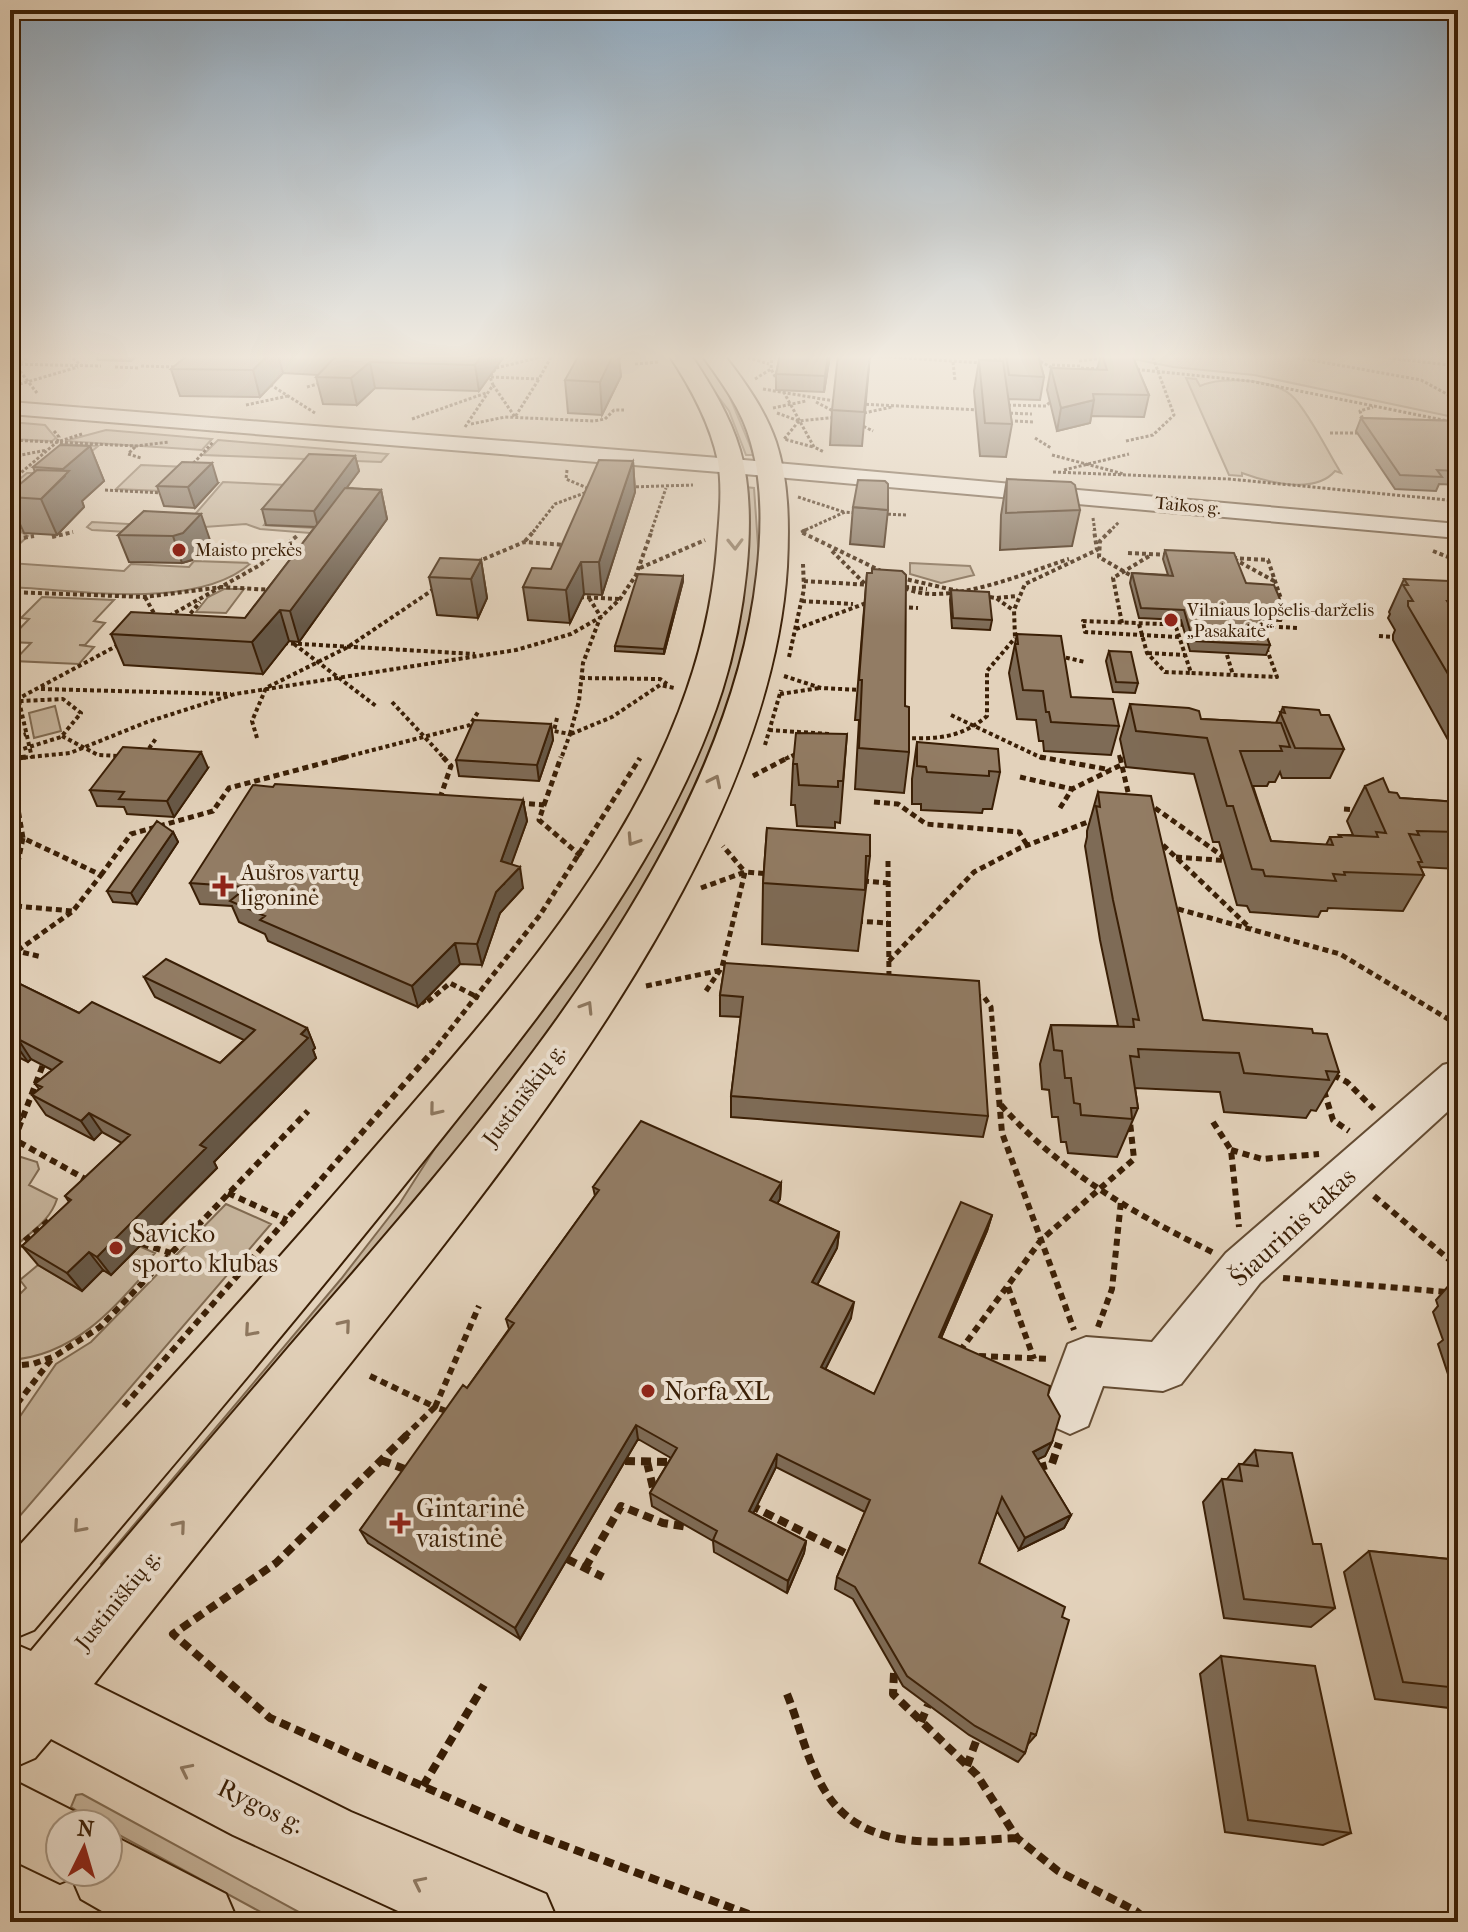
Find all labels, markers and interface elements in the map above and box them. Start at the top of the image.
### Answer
street label: Taikos g. [1154,493,1222,519]
one-way arrow [726,538,744,551]
place label: Maisto prekės [195,540,302,561]
marker: Maisto prekės [170,541,188,559]
place label: Vilniaus lopšelis-darželis „Pasakaitė“ [1186,600,1374,642]
marker: Vilniaus lopšelis-darželis „Pasakaitė“ [1162,611,1180,629]
one-way arrow [705,775,721,790]
one-way arrow [628,831,643,846]
place label: Aušros vartų ligoninė [240,860,360,911]
marker: Aušros vartų ligoninė [212,875,234,897]
one-way arrow [577,1001,592,1016]
street label: Justiniškių g. [476,1039,571,1153]
one-way arrow [430,1101,445,1116]
street label: Šiaurinis takas [1223,1160,1362,1293]
place label: Savicko sporto klubas [132,1218,278,1279]
marker: Savicko sporto klubas [107,1239,125,1257]
one-way arrow [335,1320,350,1335]
one-way arrow [245,1321,260,1336]
place label: Norfa XL [664,1376,770,1407]
marker: Norfa XL [639,1382,657,1400]
place label: Gintarinė vaistinė [416,1493,525,1554]
marker: Gintarinė vaistinė [391,1514,409,1532]
one-way arrow [74,1517,89,1532]
one-way arrow [170,1520,184,1535]
street label: Justiniškių g. [69,1545,166,1657]
one-way arrow [179,1764,194,1779]
street label: Rygos g. [213,1772,309,1840]
north arrow [44,1808,124,1888]
text: N [76,1815,95,1843]
one-way arrow [413,1877,428,1893]

